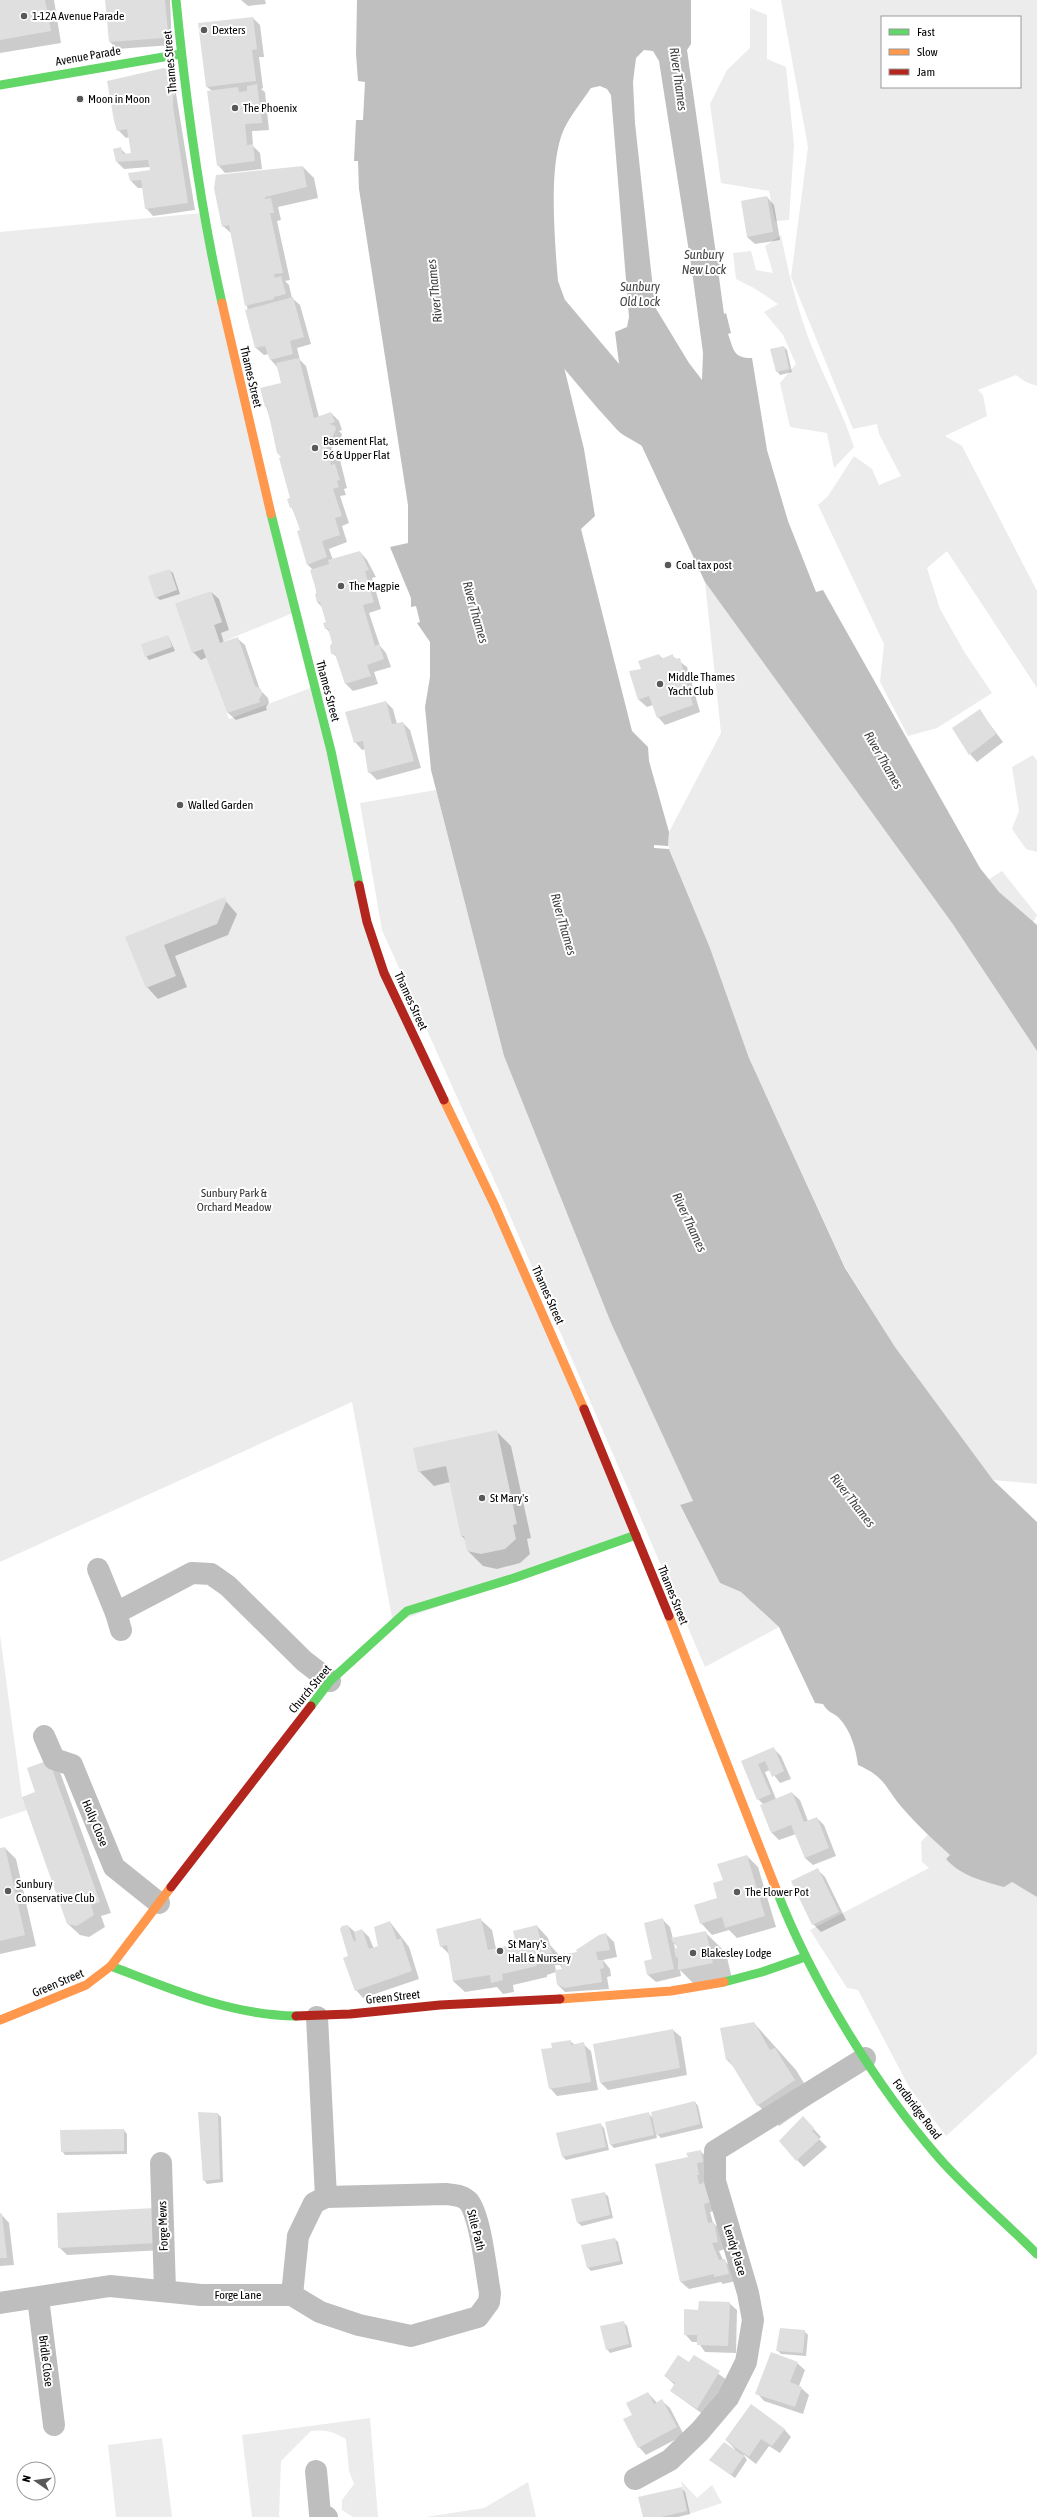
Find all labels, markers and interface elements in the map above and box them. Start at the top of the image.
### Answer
place label: 1-12A Avenue Parade [32,9,124,23]
marker: 1-12A Avenue Parade [19,11,29,21]
legend [881,16,1021,88]
place label: Dexters [212,23,245,37]
marker: Dexters [199,25,209,35]
text: Fast [917,25,935,39]
street label: Thames Street [160,30,180,94]
street label: Avenue Parade [54,43,122,69]
text: Slow [917,45,938,59]
water label: River Thames [667,46,690,112]
text: Jam [917,65,935,79]
place label: Moon in Moon [88,92,150,106]
marker: Moon in Moon [75,94,85,104]
place label: The Phoenix [243,101,297,115]
marker: The Phoenix [230,103,240,113]
water label: Sunbury New Lock [682,247,727,277]
water label: River Thames [424,258,445,324]
water label: Sunbury Old Lock [619,279,661,309]
street label: Thames Street [237,345,265,410]
place label: Basement Flat, 56 & Upper Flat [323,434,390,462]
marker: Basement Flat, 56 & Upper Flat [310,443,320,453]
place label: Coal tax post [676,558,733,572]
marker: Coal tax post [663,560,673,570]
place label: The Magpie [349,579,400,593]
water label: River Thames [460,579,492,645]
marker: The Magpie [336,581,346,591]
street label: Thames Street [313,659,343,724]
place label: Middle Thames Yacht Club [668,670,735,698]
marker: Middle Thames Yacht Club [655,679,665,689]
water label: River Thames [861,729,906,792]
place label: Walled Garden [188,798,253,812]
marker: Walled Garden [175,800,185,810]
water label: River Thames [548,891,580,957]
street label: Thames Street [391,970,431,1033]
park label: Sunbury Park & Orchard Meadow [197,1186,271,1214]
water label: River Thames [669,1190,710,1255]
street label: Thames Street [529,1263,567,1327]
water label: River Thames [827,1471,878,1530]
place label: St Mary's [490,1491,528,1505]
marker: St Mary's [477,1493,487,1503]
street label: Thames Street [655,1563,691,1627]
street label: Church Street [286,1662,335,1716]
street label: Holly Close [79,1798,111,1848]
place label: Sunbury Conservative Club [16,1877,95,1905]
place label: The Flower Pot [745,1885,809,1899]
marker: Sunbury Conservative Club [3,1886,13,1896]
marker: The Flower Pot [732,1887,742,1897]
place label: St Mary's Hall & Nursery [508,1937,571,1965]
marker: St Mary's Hall & Nursery [495,1946,505,1956]
place label: Blakesley Lodge [701,1946,772,1960]
marker: Blakesley Lodge [688,1948,698,1958]
street label: Green Street [30,1966,86,2000]
street label: Green Street [365,1987,421,2007]
street label: Fordbridge Road [890,2076,944,2142]
street label: Forge Mews [155,2201,171,2251]
street label: Stile Path [464,2208,488,2252]
street label: Lendy Place [721,2223,749,2277]
street label: Forge Lane [215,2288,261,2302]
street label: Bridle Close [36,2335,56,2387]
north arrow [16,2461,56,2501]
text: N [20,2474,33,2483]

